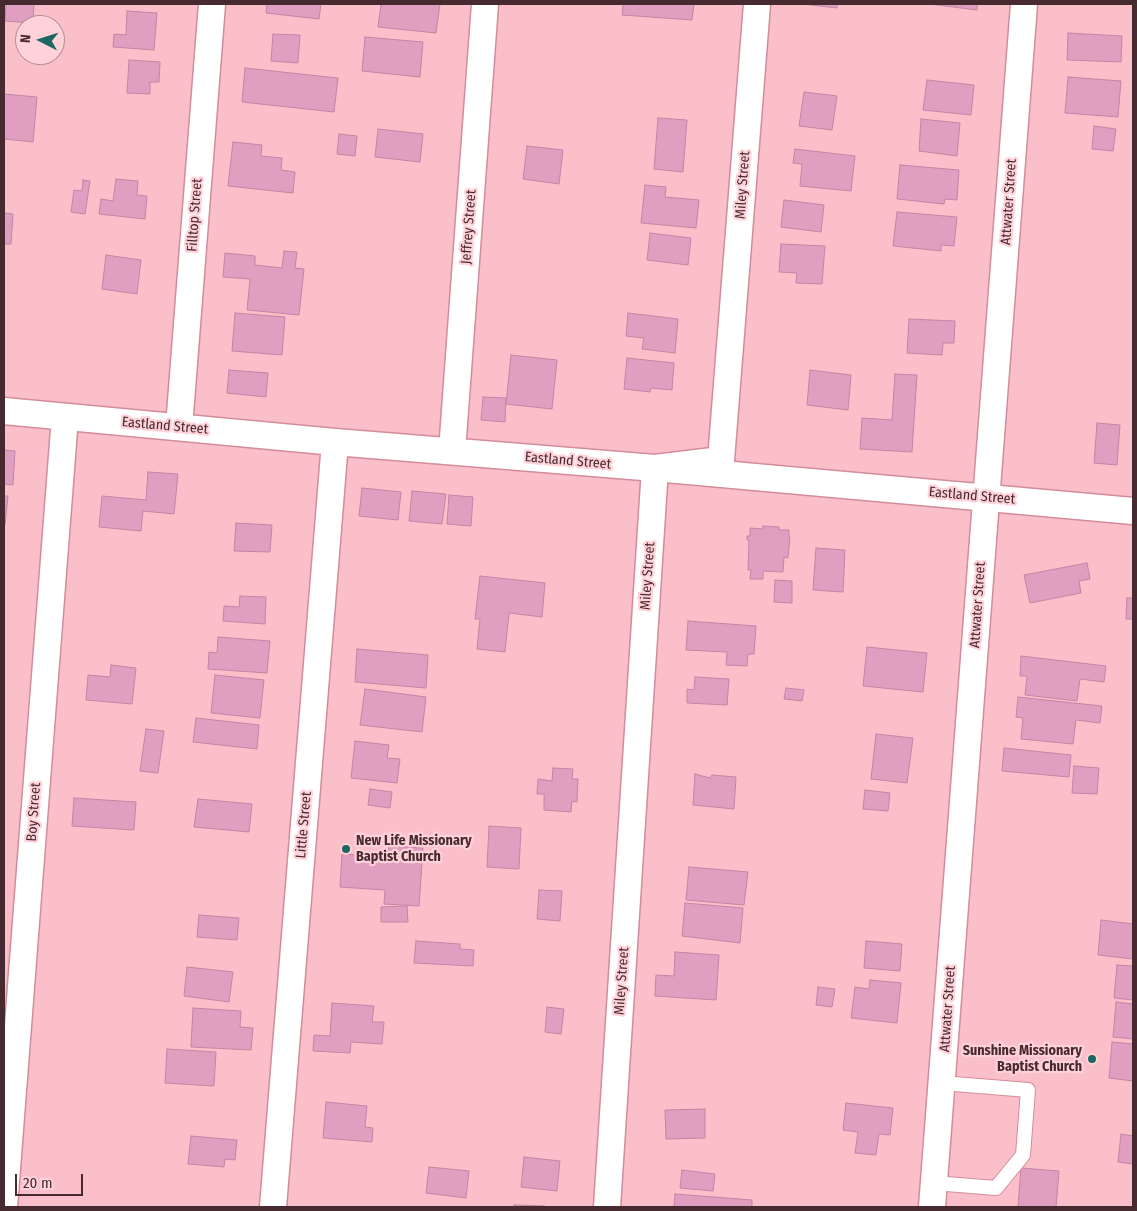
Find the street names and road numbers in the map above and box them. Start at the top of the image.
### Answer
street label: Miley Street [732,151,754,219]
street label: Attwater Street [998,158,1020,246]
street label: Filltop Street [184,178,206,252]
street label: Jeffrey Street [458,189,480,265]
street label: Eastland Street [121,414,209,438]
street label: Eastland Street [524,449,612,473]
street label: Eastland Street [928,484,1016,508]
street label: Miley Street [637,542,659,610]
street label: Attwater Street [967,561,989,649]
street label: Boy Street [24,782,44,842]
street label: Little Street [293,791,315,859]
street label: Miley Street [611,947,633,1015]
street label: Attwater Street [937,965,959,1053]

